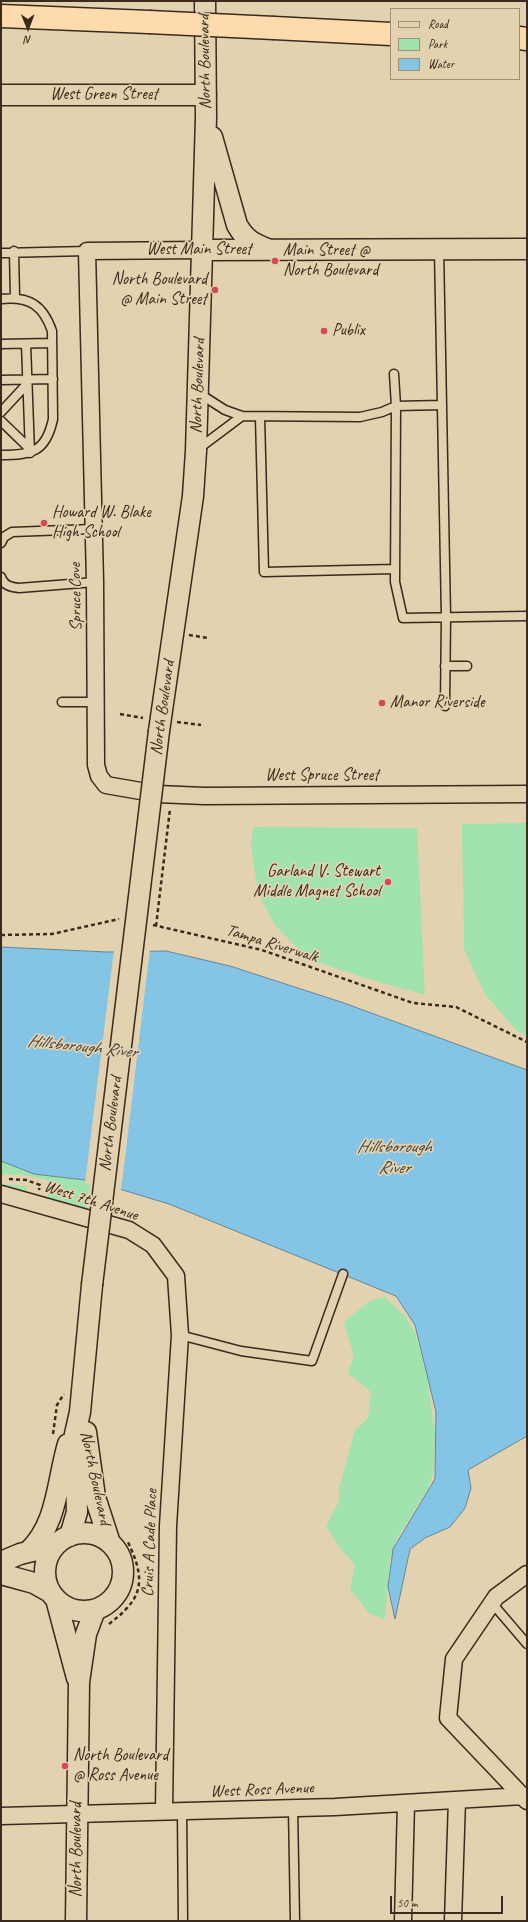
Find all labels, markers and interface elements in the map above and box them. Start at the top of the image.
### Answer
north arrow [8,8,48,48]
legend [390,8,520,80]
street label: North Boulevard [194,14,216,110]
text: Road [428,16,448,32]
text: N [25,33,32,47]
text: Park [428,36,447,52]
text: Water [428,56,454,72]
street label: West Green Street [50,85,158,105]
street label: West Main Street [146,240,252,260]
place label: Main Street @ North Boulevard [283,241,378,281]
marker: Main Street @ North Boulevard [270,256,280,266]
place label: North Boulevard @ Main Street [112,270,207,310]
marker: North Boulevard @ Main Street [210,285,220,295]
place label: Publix [332,321,365,341]
marker: Publix [319,326,329,336]
street label: North Boulevard [186,338,210,434]
place label: Howard W. Blake High School [52,503,151,543]
marker: Howard W. Blake High School [39,518,49,528]
street label: Spruce Cove [65,563,87,631]
street label: North Boulevard [146,659,180,757]
place label: Manor Riverside [390,693,484,713]
marker: Manor Riverside [377,698,387,708]
street label: West Spruce Street [265,766,379,786]
place label: Garland V. Stewart Middle Magnet School [253,862,380,902]
marker: Garland V. Stewart Middle Magnet School [383,877,393,887]
street label: Tampa Riverwalk [224,920,320,968]
water label: Hillsborough River [26,1031,138,1063]
street label: North Boulevard [95,1076,127,1172]
water label: Hillsborough River [357,1136,431,1178]
street label: West 7th Avenue [41,1176,141,1226]
street label: North Boulevard [75,1429,115,1527]
street label: Cruis A Cade Place [138,1489,162,1597]
place label: North Boulevard @ Ross Avenue [73,1746,168,1786]
marker: North Boulevard @ Ross Avenue [60,1761,70,1771]
street label: West Ross Avenue [210,1778,314,1802]
street label: North Boulevard [67,1802,87,1898]
scale bar [392,1888,505,1914]
text: 50 m [397,1895,417,1911]

